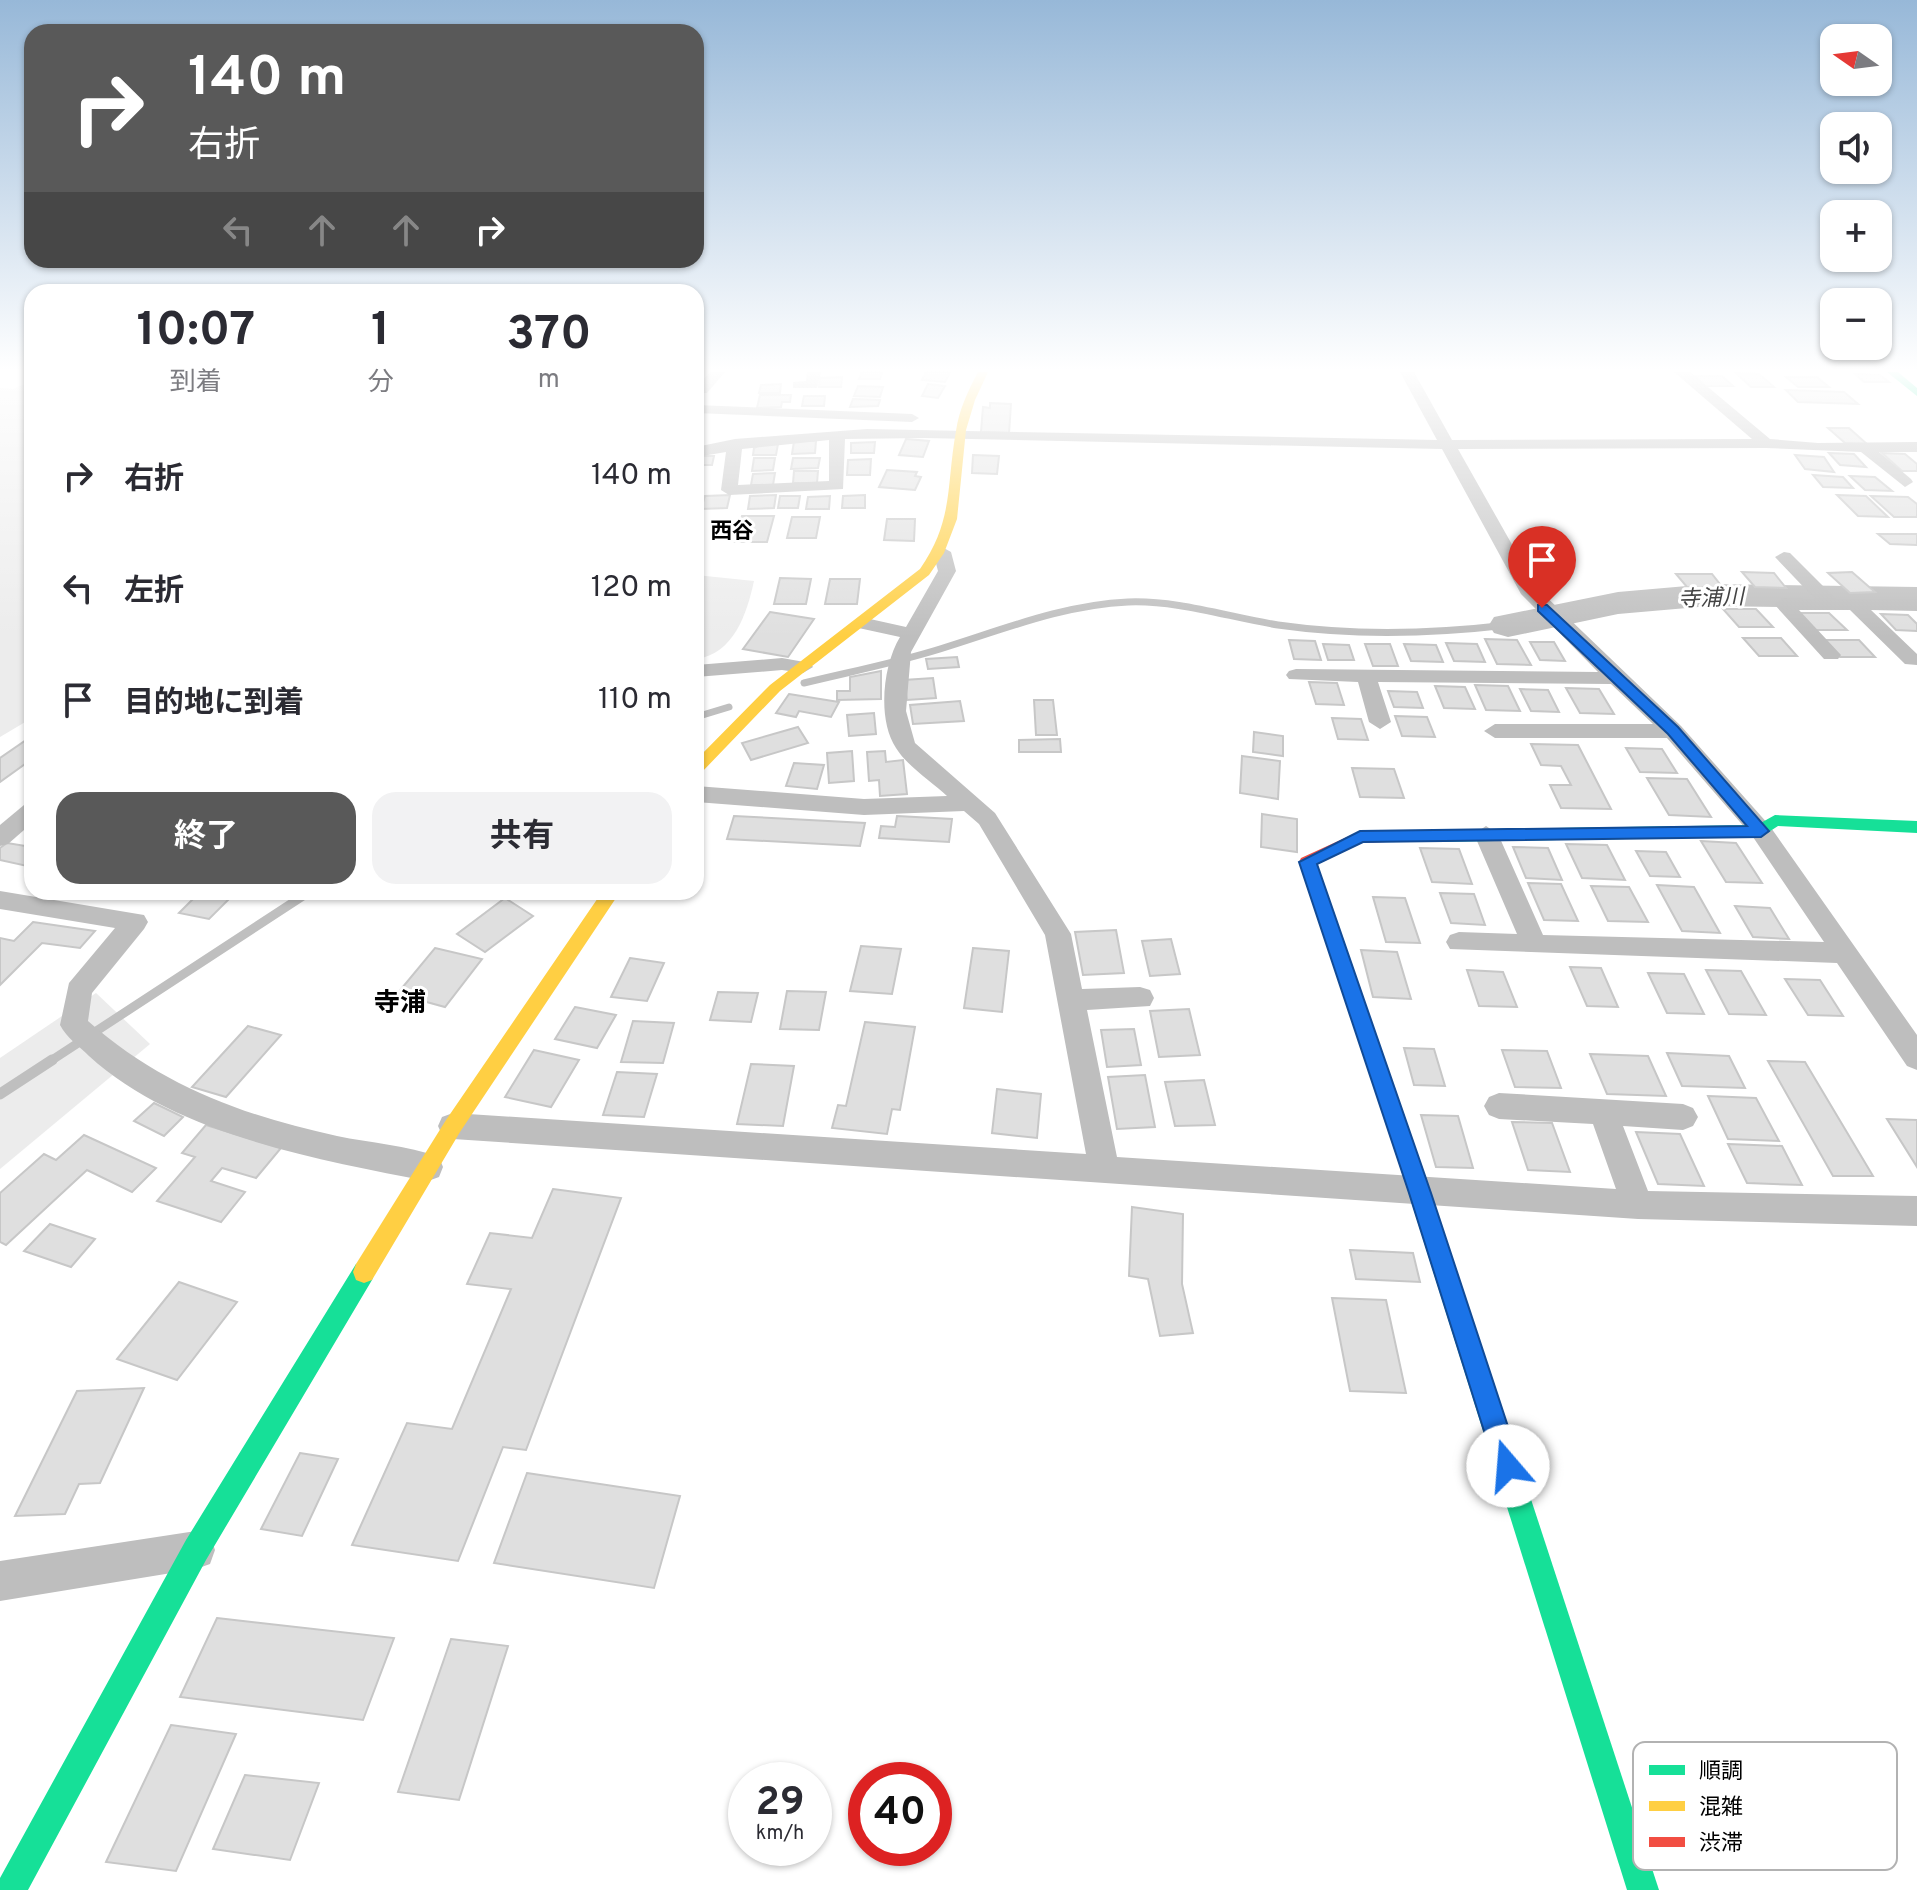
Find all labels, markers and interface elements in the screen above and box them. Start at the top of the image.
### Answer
north arrow [1820,24,1892,96]
map controls [1820,24,1892,360]
text: 140 m [188,45,346,115]
icon: right [56,56,160,160]
button: sound [1820,112,1892,184]
text: 右折 [188,124,260,170]
button: + [1820,200,1892,272]
icon: left [216,208,260,252]
icon: ahead [300,208,344,252]
icon: ahead [384,208,428,252]
icon: right [468,208,512,252]
button: − [1820,288,1892,360]
text: 10:07 [136,302,255,362]
text: 1 [371,302,390,362]
text: 370 [506,306,592,366]
text: m [538,364,560,397]
text: 到着 [170,367,222,400]
text: 分 [368,367,394,400]
icon: right [56,454,100,498]
text: 140 m [591,458,672,495]
text: 右折 [124,462,184,499]
district label: 西谷 [710,519,754,546]
pin [1508,526,1576,608]
icon: arrive [1520,538,1564,582]
icon: left [56,566,100,610]
text: 120 m [591,570,672,607]
text: 左折 [124,574,184,611]
water label: 寺浦川 [1678,585,1747,614]
icon: arrive [56,678,100,722]
text: 110 m [598,682,672,719]
text: 目的地に到着 [124,686,304,723]
button: 終了 [56,792,356,884]
button: 共有 [372,792,672,884]
district label: 寺浦 [374,988,426,1021]
position arrow [1466,1424,1550,1508]
legend [1633,1742,1897,1870]
text: 順調 [1699,1759,1743,1786]
speed limit sign: 40 [848,1762,952,1866]
text: 29 [755,1779,805,1829]
text: 混雑 [1699,1795,1743,1822]
text: km/h [756,1821,804,1847]
text: 渋滞 [1699,1831,1743,1858]

